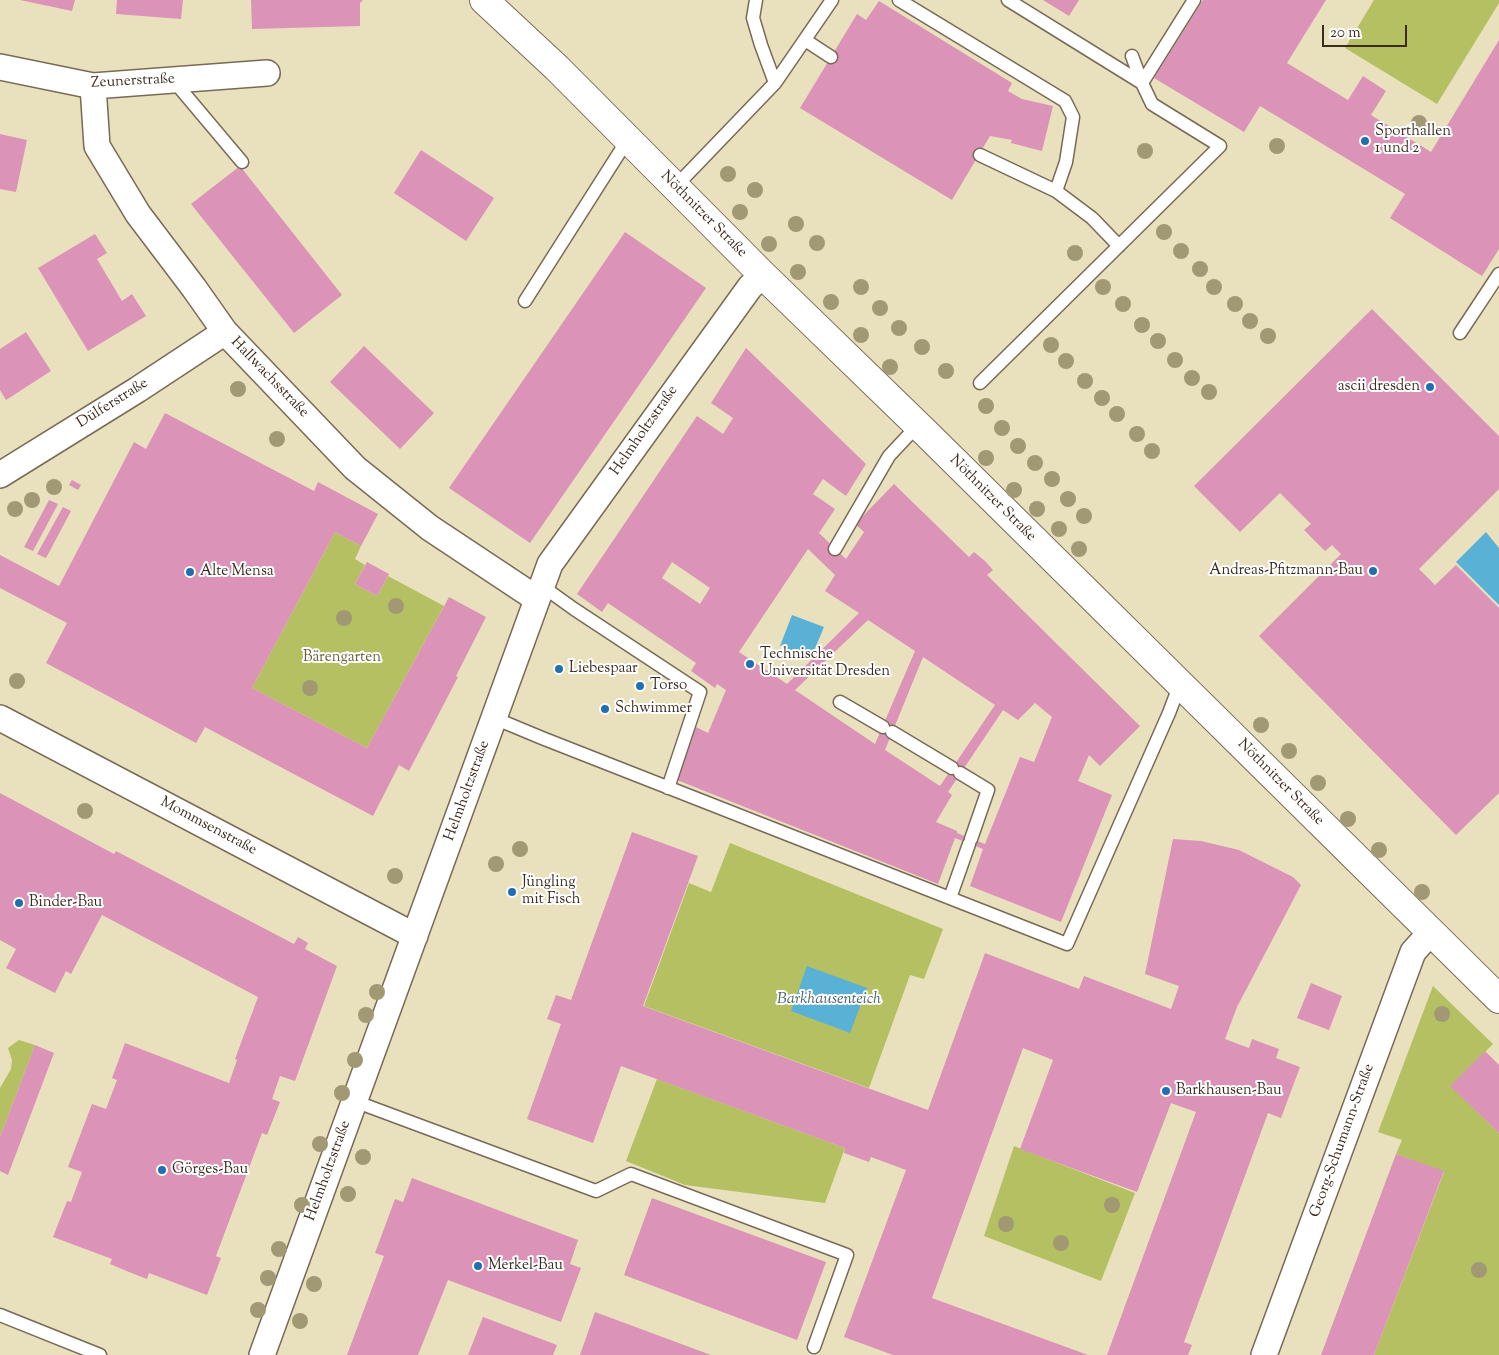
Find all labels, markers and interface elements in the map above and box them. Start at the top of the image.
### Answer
scale bar [1324,15,1409,47]
text: 20 m [1330,23,1361,44]
street label: Zeunerstraße [91,71,175,93]
place label: Sporthallen 1 und 2 [1375,123,1451,158]
marker: Sporthallen 1 und 2 [1359,135,1371,147]
street label: Nöthnitzer Straße [656,168,750,262]
street label: Hallwachsstraße [226,334,312,422]
street label: Dülferstraße [74,375,152,433]
place label: ascii dresden [1338,378,1420,396]
marker: ascii dresden [1424,381,1436,393]
street label: Helmholtzstraße [607,383,683,479]
street label: Nöthnitzer Straße [945,452,1039,546]
place label: Andreas-Pfitzmann-Bau [1209,562,1363,580]
place label: Alte Mensa [200,563,274,581]
marker: Andreas-Pfitzmann-Bau [1367,565,1379,577]
marker: Alte Mensa [184,566,196,578]
place label: Technische Universität Dresden [760,646,890,681]
park label: Bärengarten [303,649,381,667]
marker: Technische Universität Dresden [744,658,756,670]
place label: Liebespaar [569,660,638,678]
marker: Liebespaar [553,663,565,675]
place label: Torso [650,677,687,695]
marker: Torso [634,680,646,692]
place label: Schwimmer [615,700,692,718]
marker: Schwimmer [599,703,611,715]
street label: Nöthnitzer Straße [1233,736,1327,830]
street label: Helmholtzstraße [442,738,494,844]
street label: Mommsenstraße [157,794,259,860]
place label: Jüngling mit Fisch [522,874,581,909]
marker: Jüngling mit Fisch [506,886,518,898]
place label: Binder-Bau [29,894,102,912]
marker: Binder-Bau [13,897,25,909]
water label: Barkhausenteich [777,990,881,1010]
street label: Georg-Schumann-Straße [1307,1062,1379,1220]
place label: Barkhausen-Bau [1176,1082,1282,1100]
marker: Barkhausen-Bau [1160,1085,1172,1097]
street label: Helmholtzstraße [303,1118,355,1224]
place label: Görges-Bau [172,1161,248,1179]
marker: Görges-Bau [156,1164,168,1176]
place label: Merkel-Bau [488,1257,563,1275]
marker: Merkel-Bau [472,1260,484,1272]

